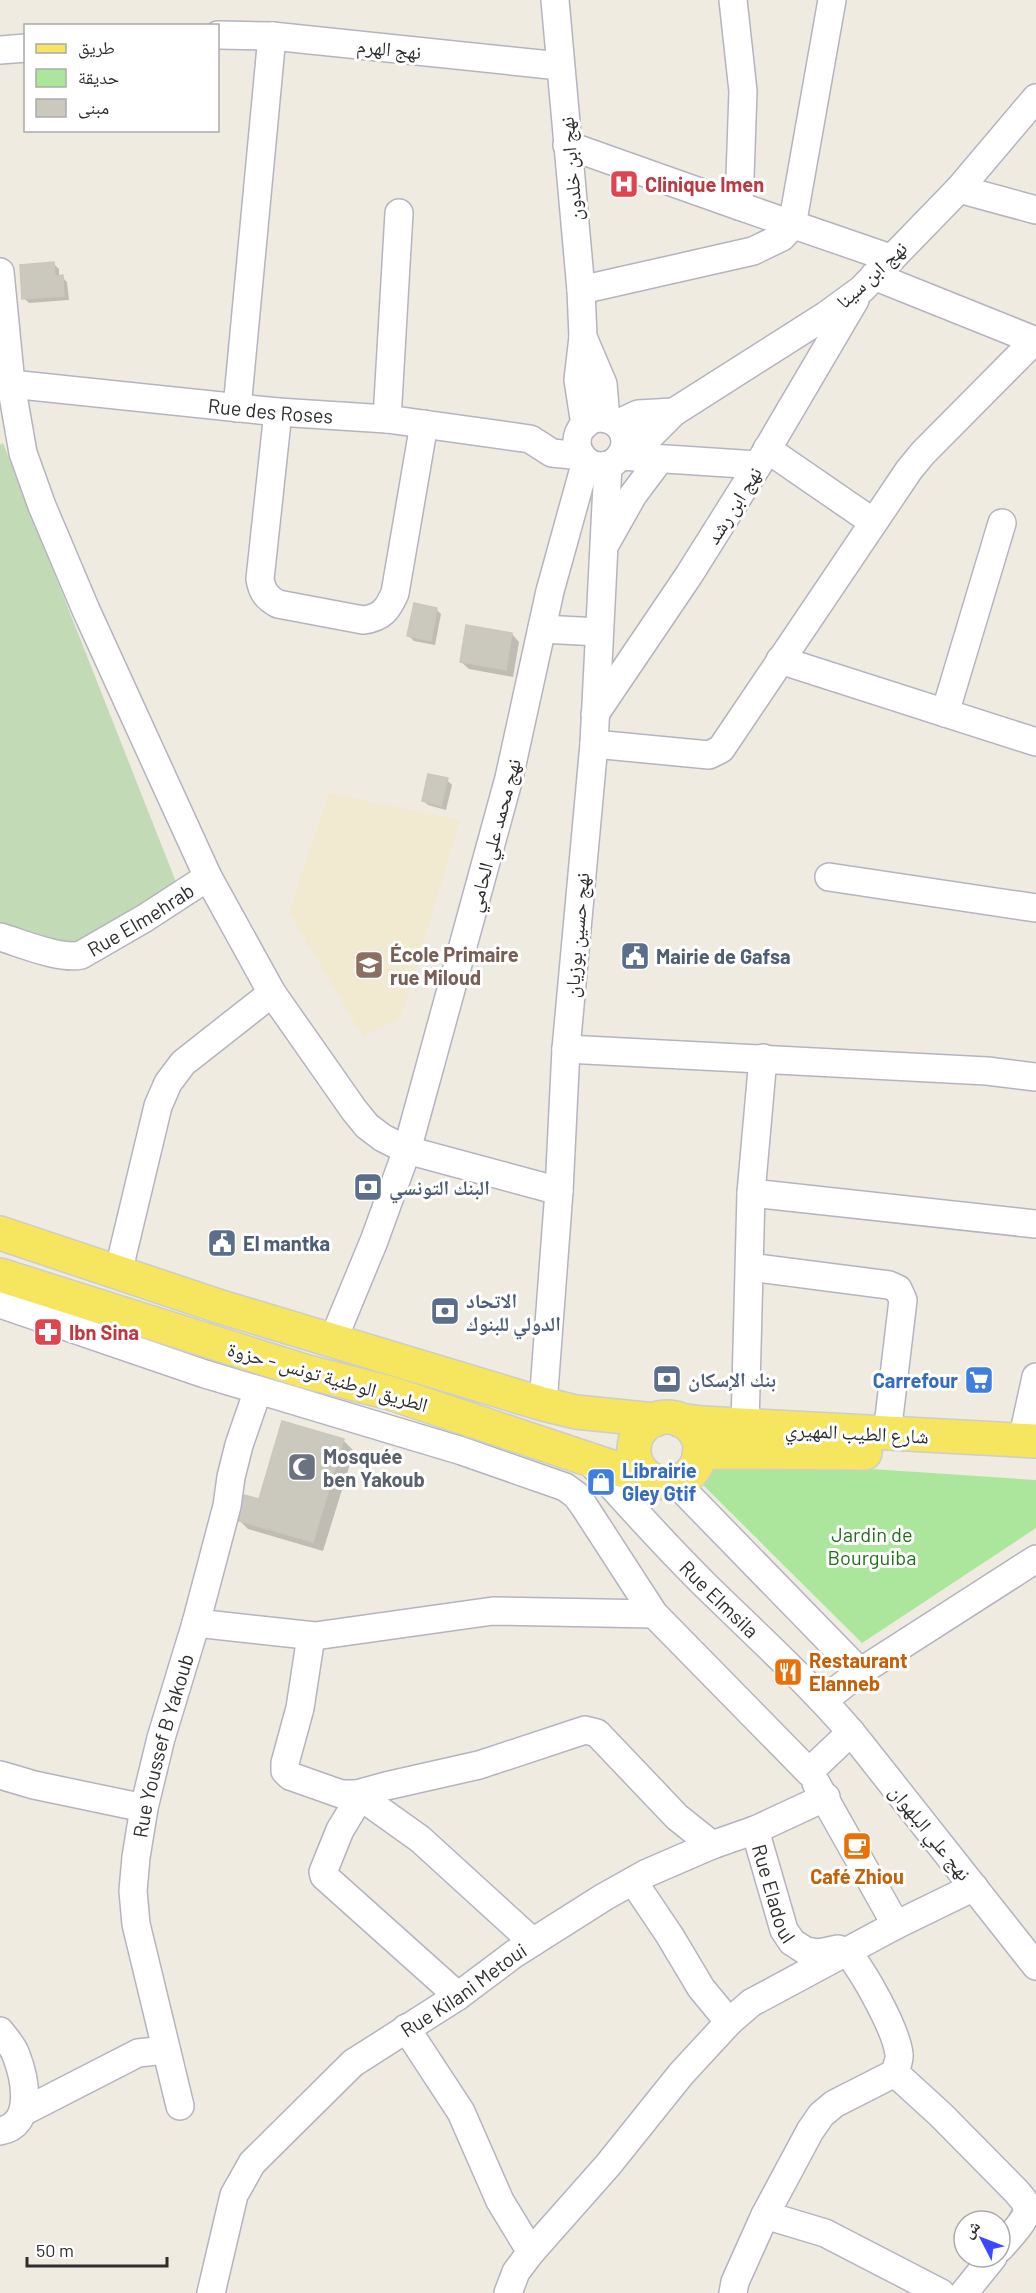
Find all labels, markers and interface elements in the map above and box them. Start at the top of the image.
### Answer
legend [24,24,219,132]
street label: نهج الهرم [355,33,423,66]
text: طريق [78,36,115,59]
text: حديقة [78,66,119,88]
text: مبنى [78,96,109,119]
street label: نهج ابن خلدون [553,116,589,222]
hospital icon: Clinique Imen [608,168,640,200]
place label: Clinique Imen [645,172,764,196]
street label: نهج ابن سينا [831,235,913,314]
street label: Rue des Roses [207,393,334,428]
street label: نهج ابن رشد [700,462,768,549]
street label: نهج محمد علي الحامي [461,756,530,916]
street label: نهج حسين بوزيان [559,871,595,999]
street label: Rue Elmehrab [83,878,198,961]
public building icon: Mairie de Gafsa [619,940,651,972]
place label: École Primaire rue Miloud [390,942,519,989]
place label: Mairie de Gafsa [656,944,790,968]
school or university icon: École Primaire rue Miloud [353,949,385,981]
bank icon: البنك التونسي [352,1171,384,1203]
place label: البنك التونسي [389,1175,490,1204]
public building icon: El mantka [206,1227,238,1259]
place label: El mantka [243,1231,330,1255]
place label: الاتحاد الدولي للبنوك [466,1288,561,1340]
bank icon: الاتحاد الدولي للبنوك [429,1295,461,1327]
pharmacy icon: Ibn Sina [32,1316,64,1348]
place label: Ibn Sina [69,1320,139,1344]
street label: الطريق الوطنية تونس - حزوة [225,1336,431,1417]
bank icon: بنك الإسكان [651,1363,683,1395]
supermarket icon: Carrefour [963,1364,995,1396]
place label: بنك الإسكان [688,1367,776,1392]
place label: Carrefour [873,1368,958,1392]
street label: شارع الطيب المهيري [784,1416,929,1453]
place label: Mosquée ben Yakoub [323,1444,425,1491]
mosque icon: Mosquée ben Yakoub [286,1451,318,1483]
place label: Librairie Gley Gtif [622,1458,697,1505]
shop icon: Librairie Gley Gtif [585,1466,617,1498]
park label: Jardin de Bourguiba [828,1522,916,1569]
street label: Rue Elmsila [675,1555,764,1642]
place label: Restaurant Elanneb [809,1648,908,1695]
street label: Rue Youssef B Yakoub [127,1651,198,1839]
restaurant icon: Restaurant Elanneb [772,1656,804,1688]
street label: نهج علي البلهوان [881,1779,977,1888]
cafe icon: Café Zhiou [841,1830,873,1862]
street label: Rue Eladoul [748,1841,801,1947]
place label: Café Zhiou [810,1864,904,1888]
street label: Rue Kilani Metoui [396,1937,531,2042]
north arrow [952,2209,1012,2269]
text: ش [958,2216,984,2242]
scale bar [27,2230,166,2268]
text: 50 m [36,2239,74,2261]

